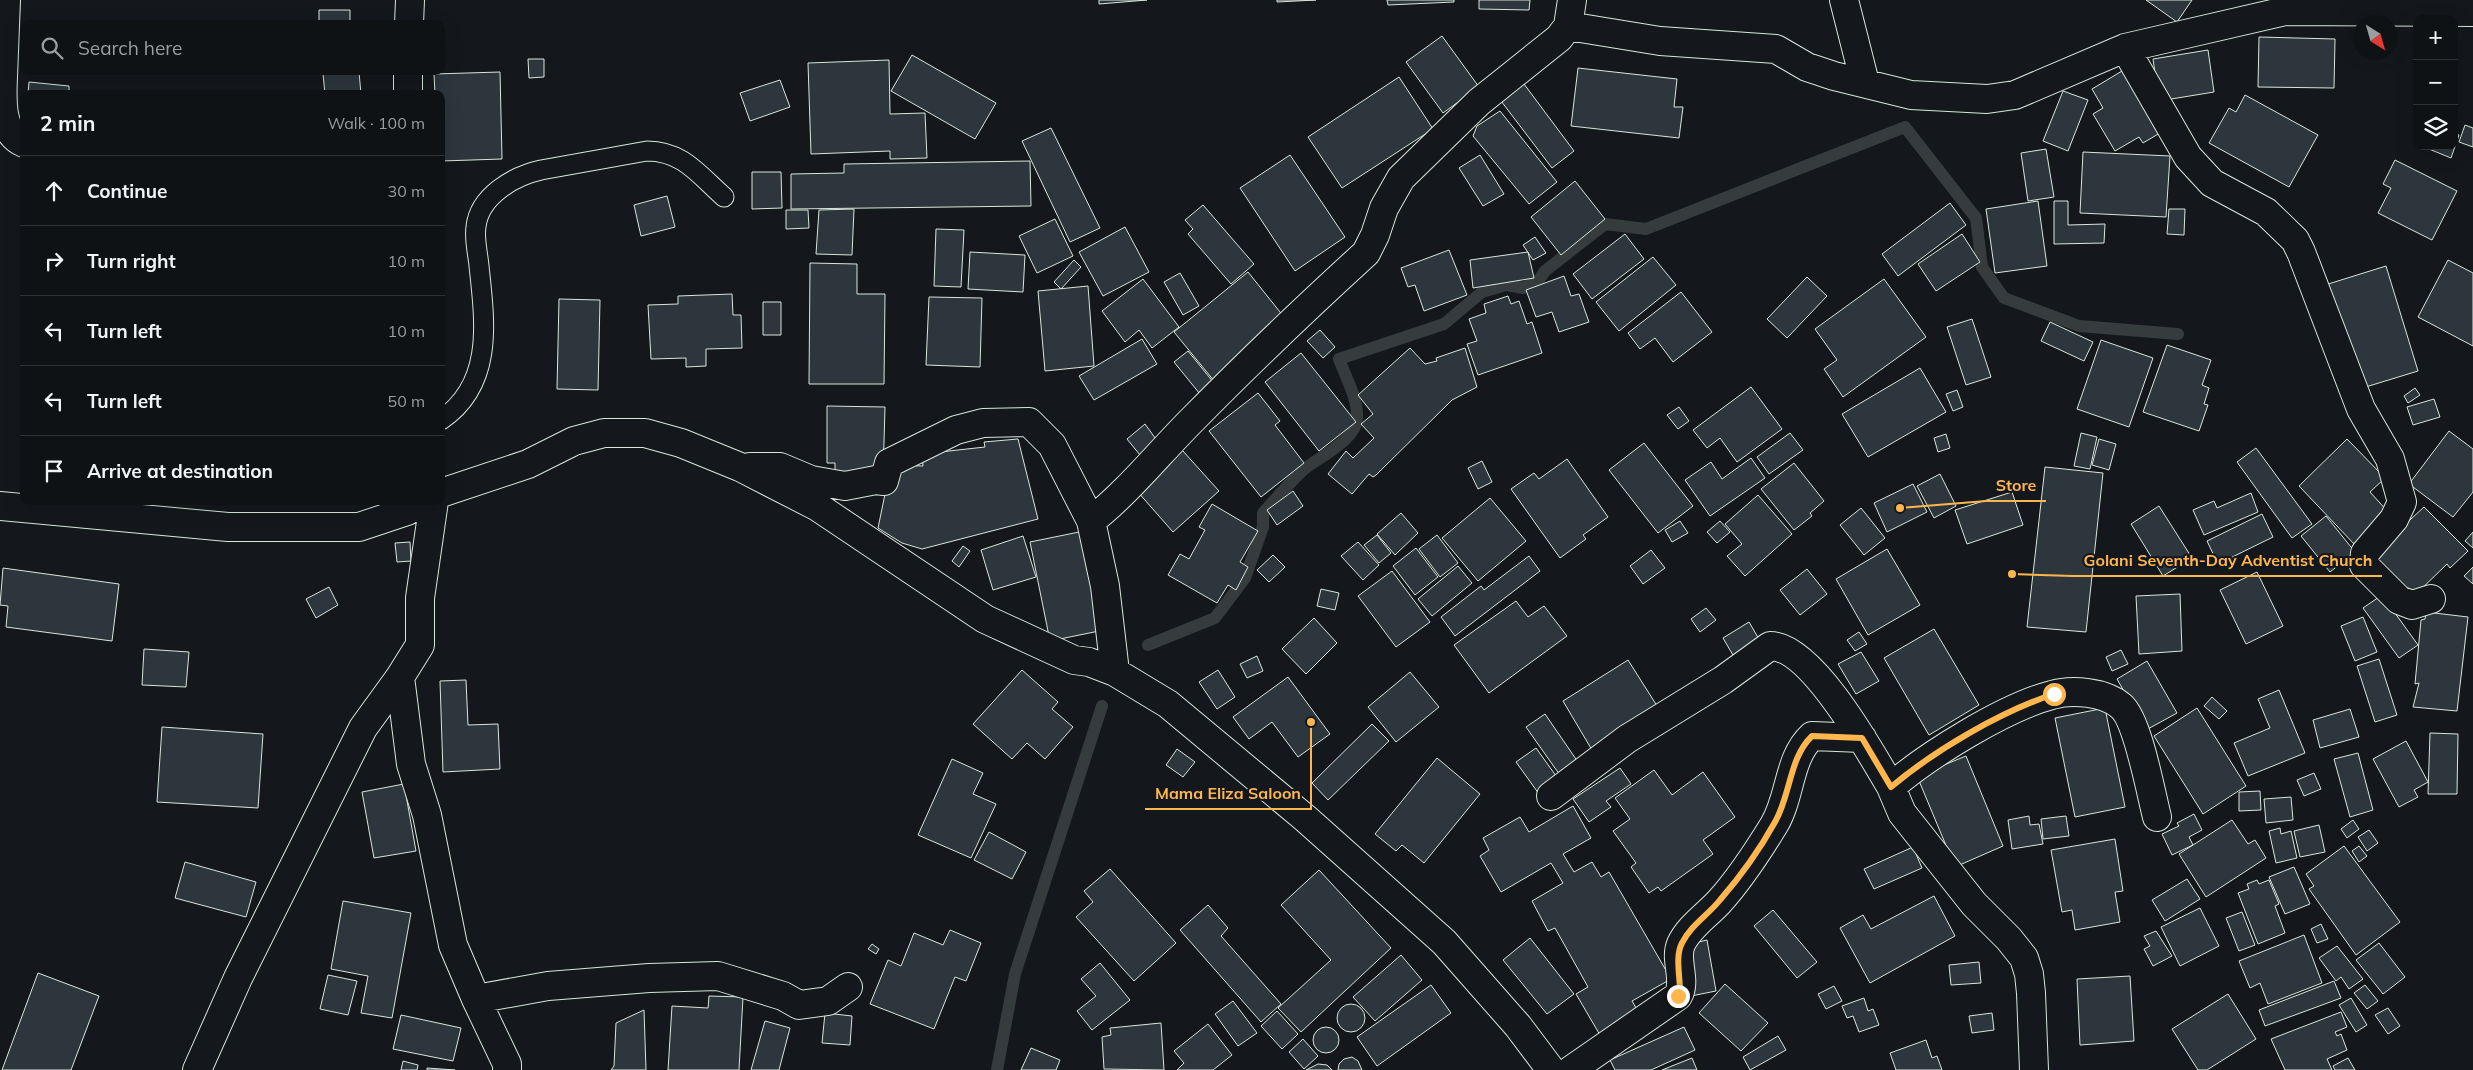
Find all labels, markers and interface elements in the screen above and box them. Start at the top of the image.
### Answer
north arrow [2353,15,2398,60]
map controls [2413,15,2458,150]
button: + [2413,15,2458,60]
search box [20,20,445,75]
icon: search [38,34,66,62]
text: Search here [78,36,182,60]
button: − [2413,60,2458,105]
button: layers [2413,105,2458,150]
text: 2 min [40,110,95,136]
text: Walk · 100 m [327,113,425,133]
icon: ahead [40,177,68,205]
text: Continue [87,179,167,203]
text: 30 m [388,181,425,201]
icon: right [40,247,68,275]
text: Turn right [87,249,176,273]
text: 10 m [388,251,425,271]
icon: left [40,317,68,345]
text: Turn left [87,319,162,343]
text: 10 m [388,321,425,341]
icon: left [40,387,68,415]
text: Turn left [87,389,162,413]
text: 50 m [388,391,425,411]
icon: arrive [40,457,68,485]
text: Arrive at destination [87,459,273,483]
callout: Store [1986,470,2046,501]
text: Store [1996,475,2037,495]
callout: Golani Seventh-Day Adventist Church [2073,545,2382,576]
text: Golani Seventh-Day Adventist Church [2084,550,2372,570]
route start [2043,683,2066,706]
callout: Mama Eliza Saloon [1145,778,1311,809]
text: Mama Eliza Saloon [1155,783,1301,803]
route end [1667,985,1690,1008]

